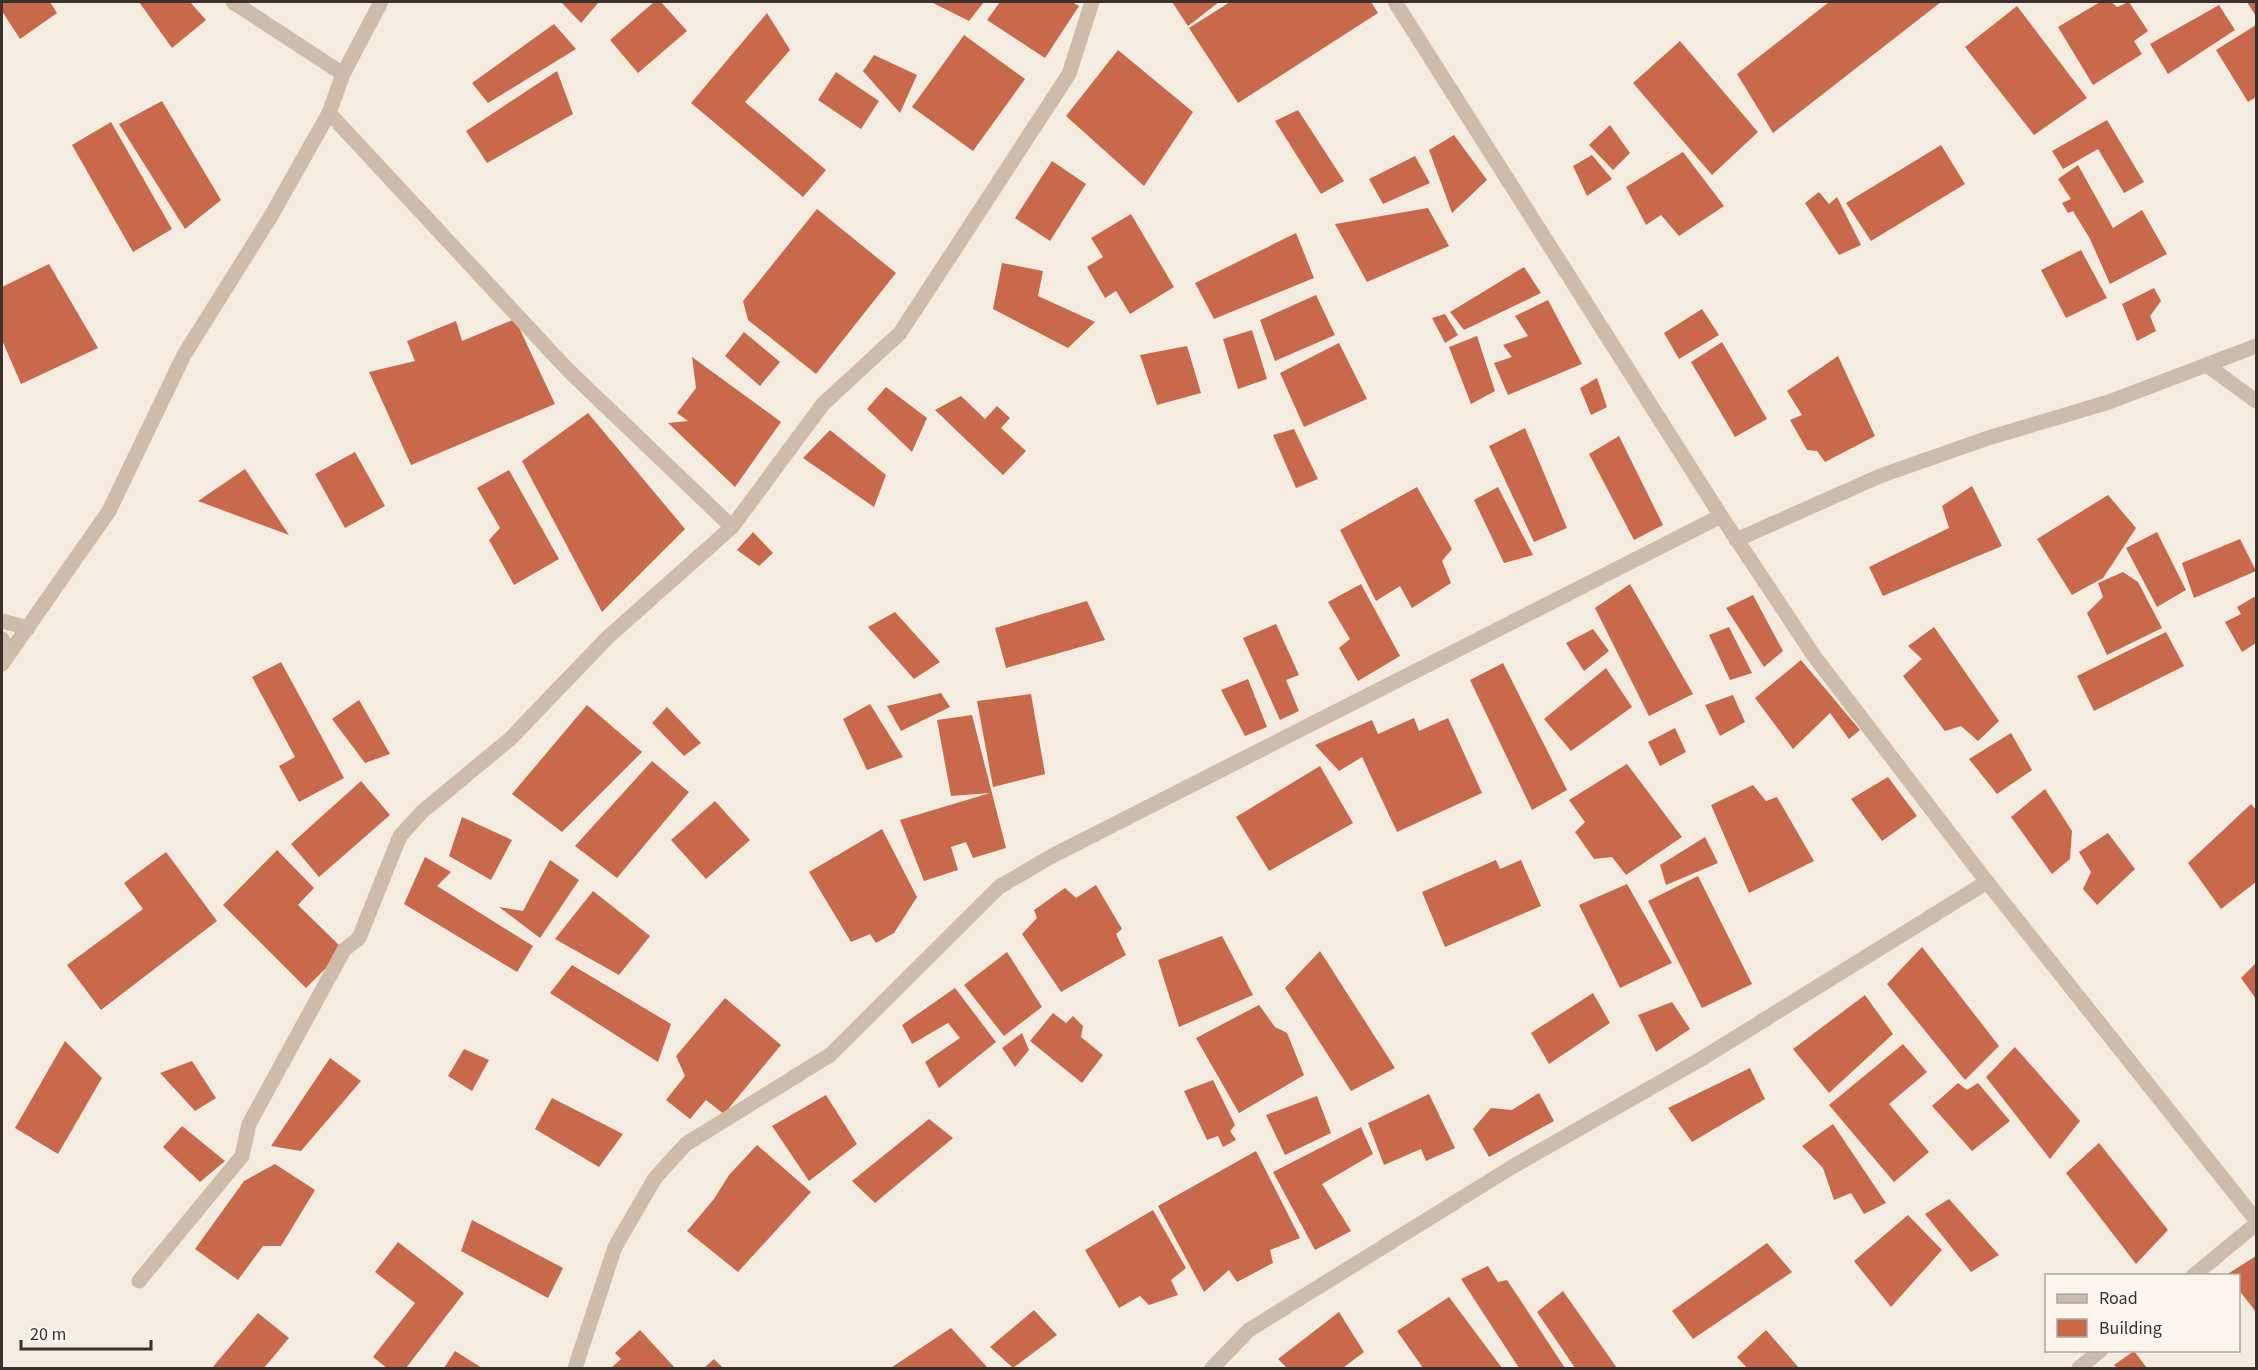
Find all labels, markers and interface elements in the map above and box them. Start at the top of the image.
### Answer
legend [2045,1274,2240,1352]
text: Road [2099,1286,2138,1311]
scale bar [21,1313,152,1351]
text: Building [2099,1316,2162,1341]
text: 20 m [30,1322,66,1347]

